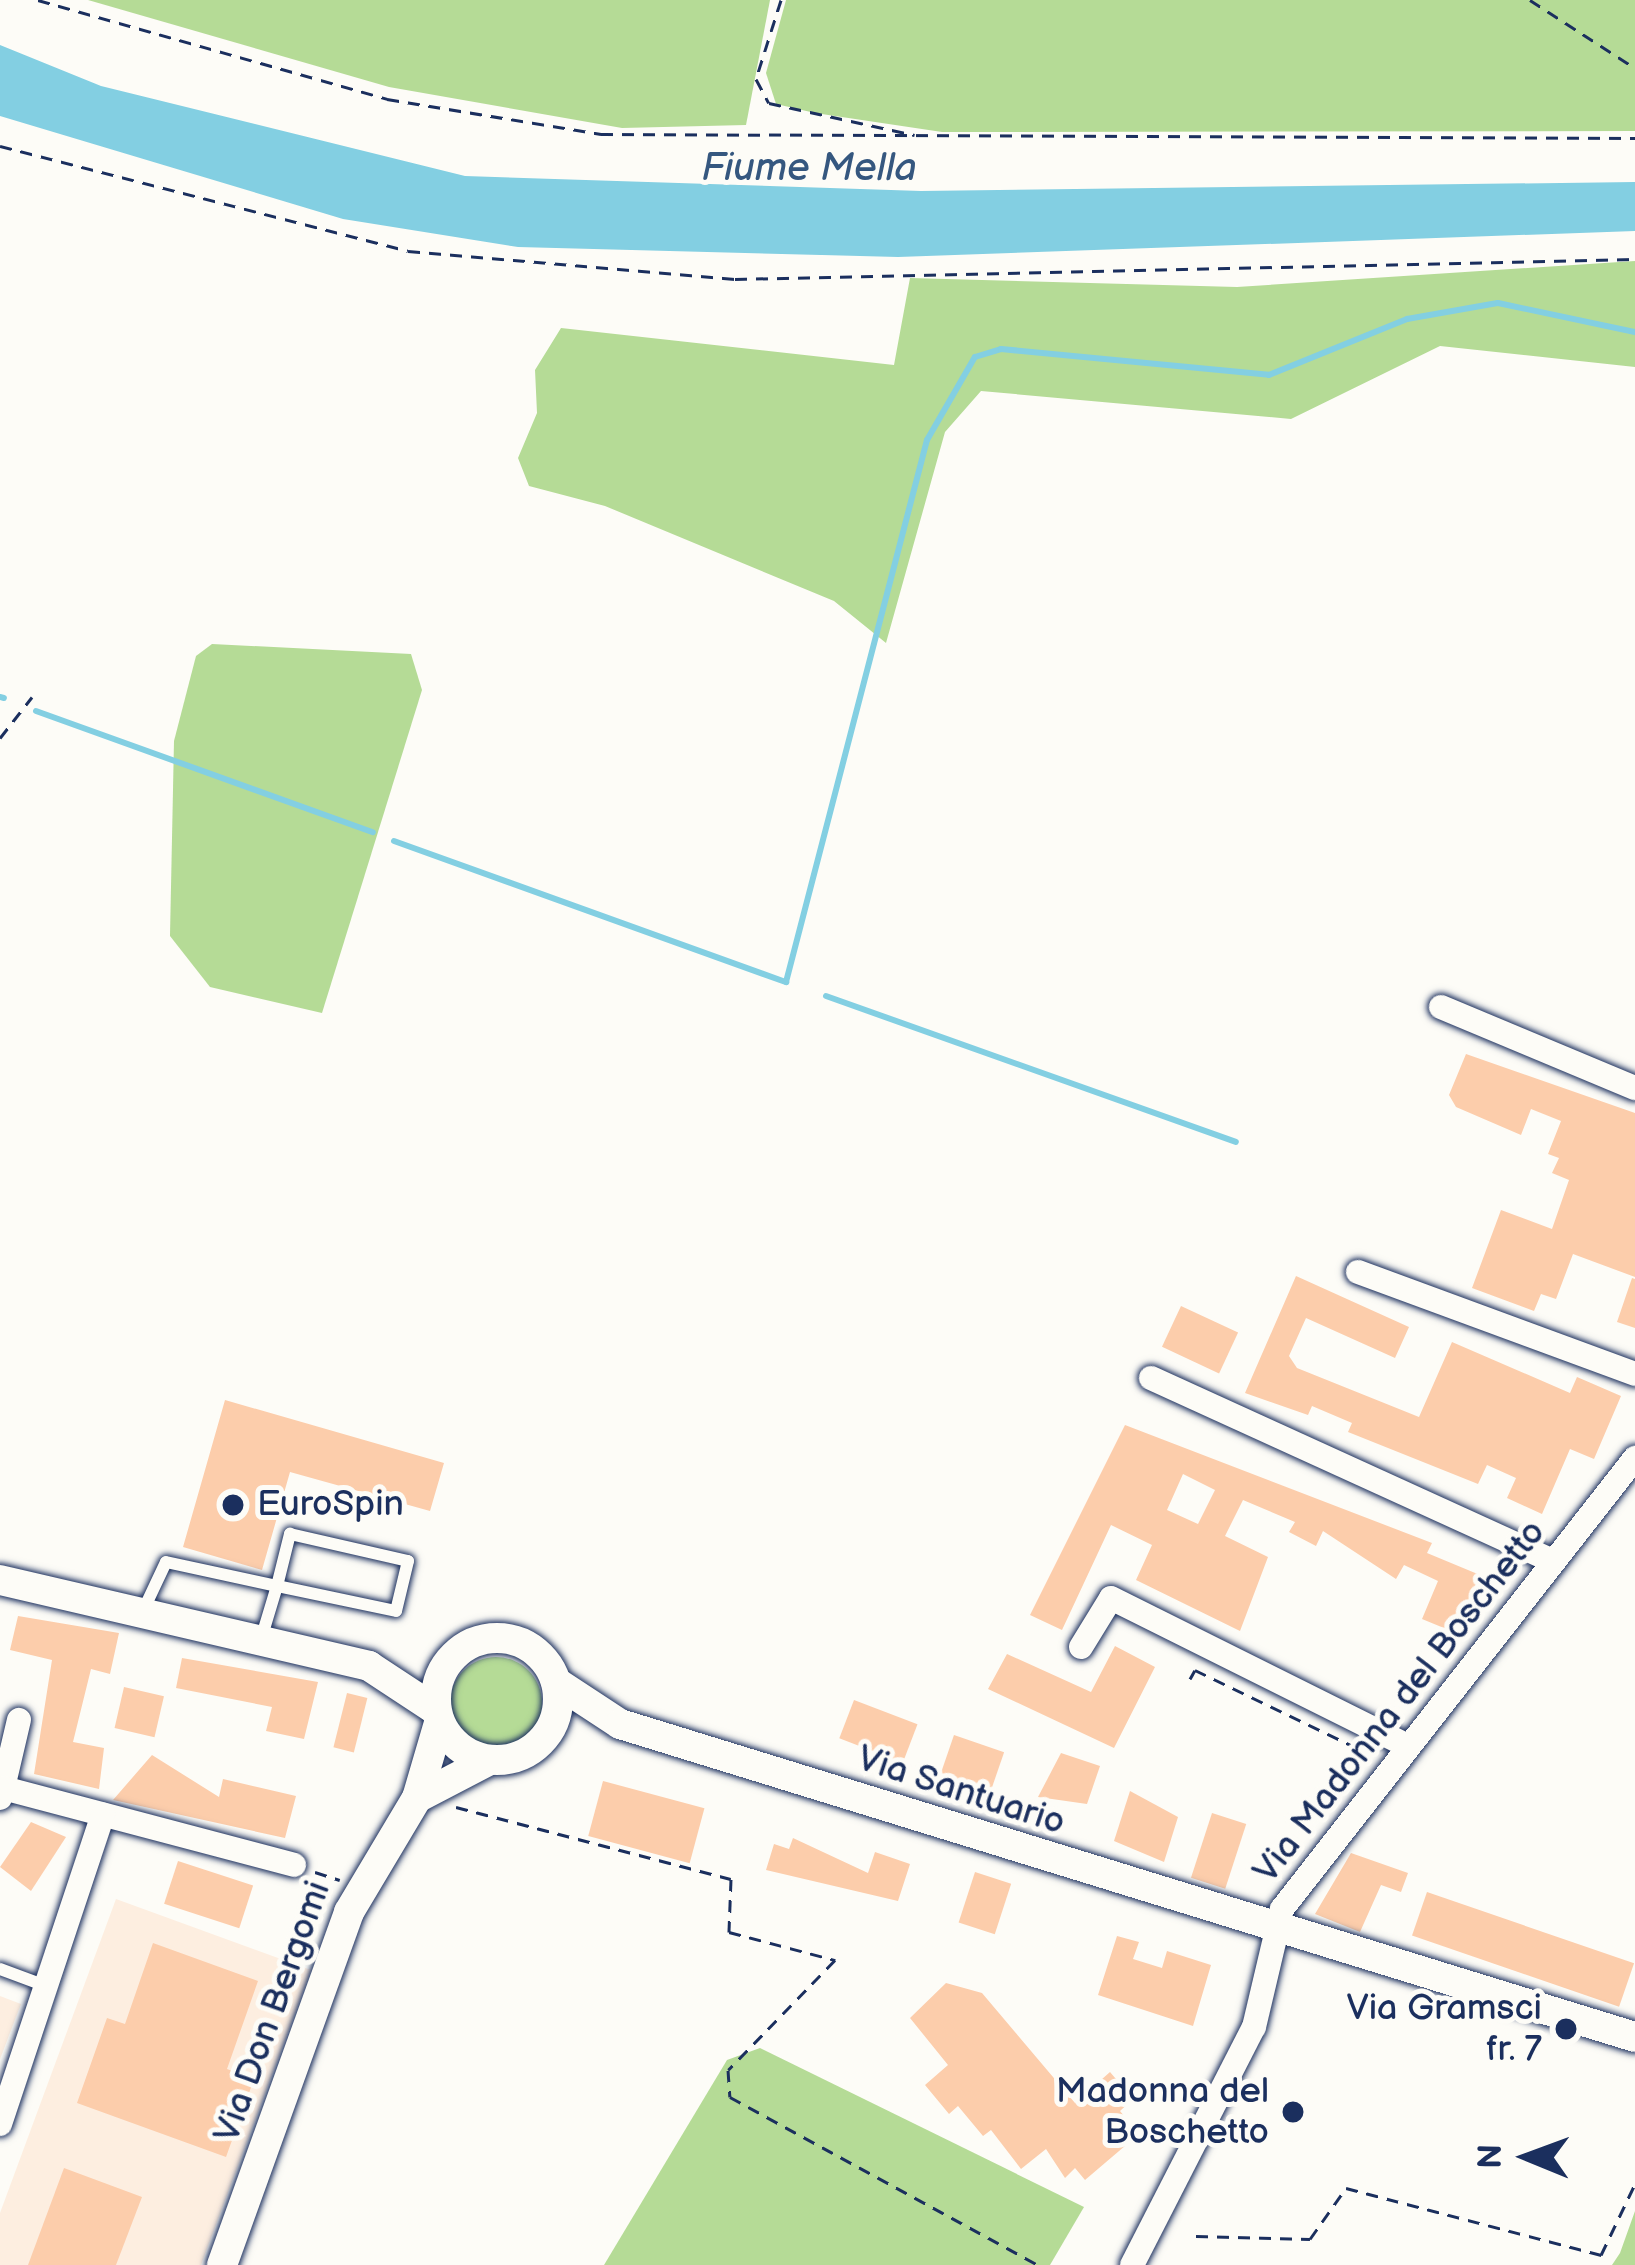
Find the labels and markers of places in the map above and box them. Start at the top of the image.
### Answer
place label: EuroSpin [257,1483,404,1527]
marker: EuroSpin [220,1492,246,1518]
place label: Via Gramsci fr. 7 [1346,1986,1542,2071]
marker: Via Gramsci fr. 7 [1553,2016,1579,2042]
place label: Madonna del Boschetto [1056,2069,1269,2154]
marker: Madonna del Boschetto [1280,2099,1306,2125]

